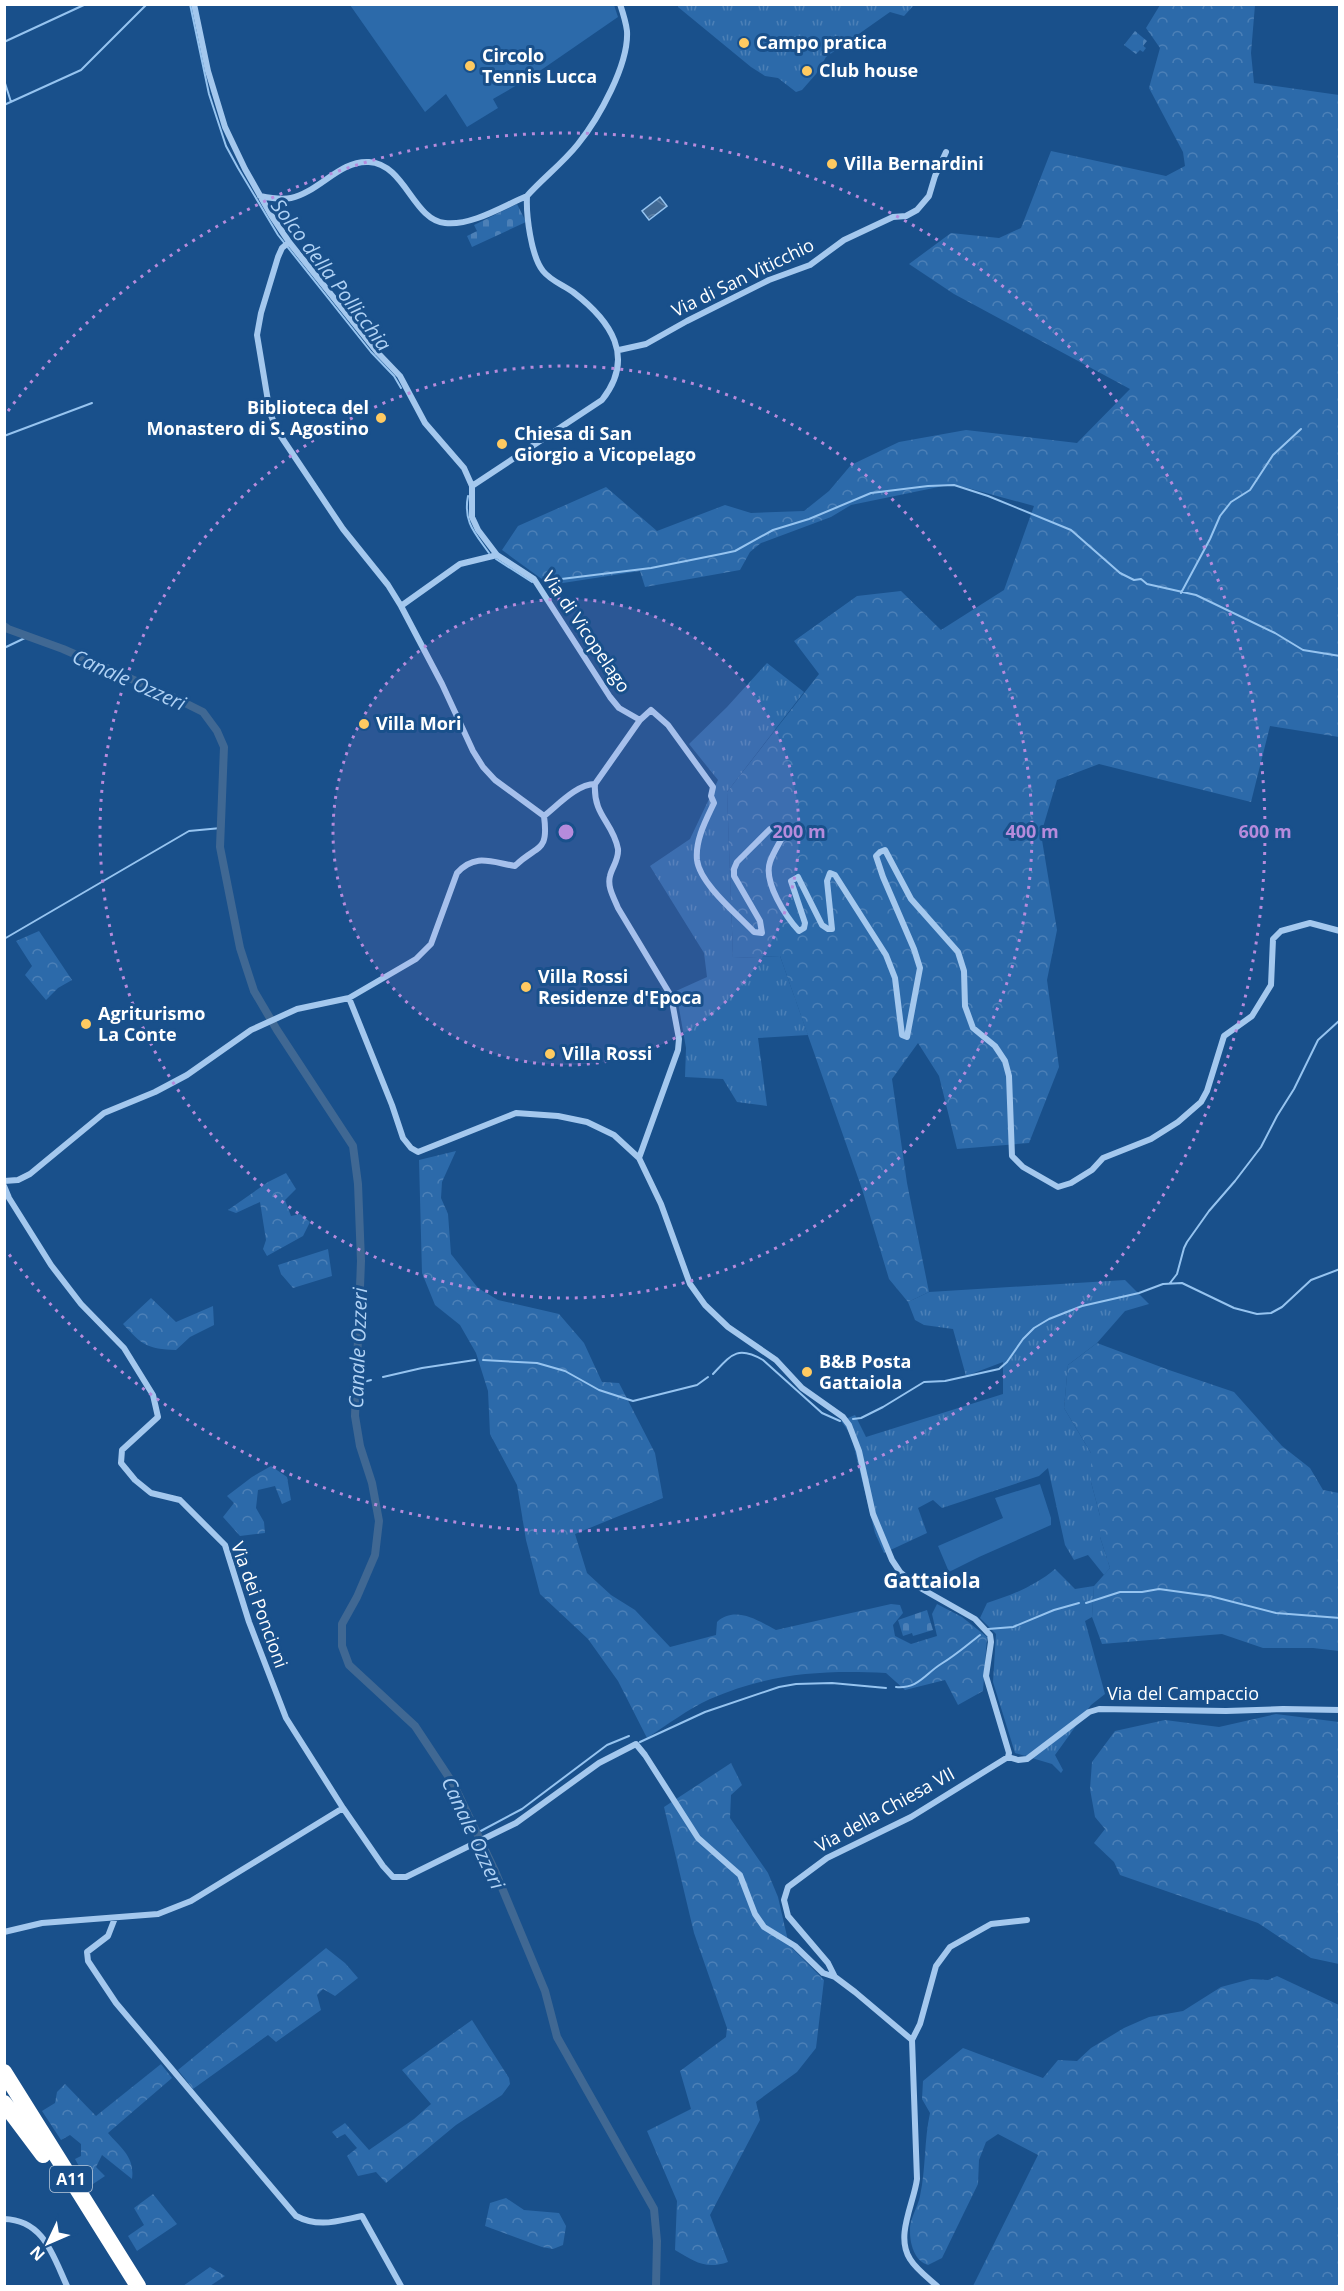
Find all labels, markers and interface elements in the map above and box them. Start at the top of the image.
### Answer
place label: Campo pratica [756,30,887,54]
marker: Campo pratica [737,36,751,50]
place label: Circolo Tennis Lucca [482,43,597,88]
place label: Club house [819,58,918,82]
marker: Circolo Tennis Lucca [463,59,477,73]
marker: Club house [800,64,814,78]
place label: Villa Bernardini [844,151,984,175]
marker: Villa Bernardini [825,157,839,171]
water label: Solco della Pollicchia [265,193,397,356]
street label: Via di San Viticchio [667,232,818,322]
place label: Biblioteca del Monastero di S. Agostino [147,395,369,440]
marker: Biblioteca del Monastero di S. Agostino [374,411,388,425]
place label: Chiesa di San Giorgio a Vicopelago [514,421,696,466]
marker: Chiesa di San Giorgio a Vicopelago [495,437,509,451]
street label: Via di Vicopelago [537,566,636,697]
water label: Canale Ozzeri [68,643,191,717]
place label: Villa Mori [376,711,462,735]
marker: Villa Mori [357,717,371,731]
text: 200 m [772,819,826,843]
text: 400 m [1005,819,1059,843]
text: 600 m [1238,819,1292,843]
centre of rings [556,822,576,842]
place label: Villa Rossi Residenze d'Epoca [538,964,702,1009]
marker: Villa Rossi Residenze d'Epoca [519,980,533,994]
place label: Agriturismo La Conte [98,1001,205,1046]
marker: Agriturismo La Conte [79,1017,93,1031]
place label: Villa Rossi [562,1041,652,1065]
marker: Villa Rossi [543,1047,557,1061]
water label: Canale Ozzeri [342,1286,373,1409]
place label: B&B Posta Gattaiola [819,1349,911,1394]
marker: B&B Posta Gattaiola [800,1365,814,1379]
street label: Via dei Poncioni [226,1538,294,1671]
district label: Gattaiola [883,1566,981,1594]
street label: Via del Campaccio [1107,1681,1259,1705]
street label: Via della Chiesa VII [811,1761,959,1857]
water label: Canale Ozzeri [436,1772,512,1894]
road number: A11 [50,2166,92,2192]
north arrow [18,2213,78,2273]
text: N [25,2241,50,2266]

